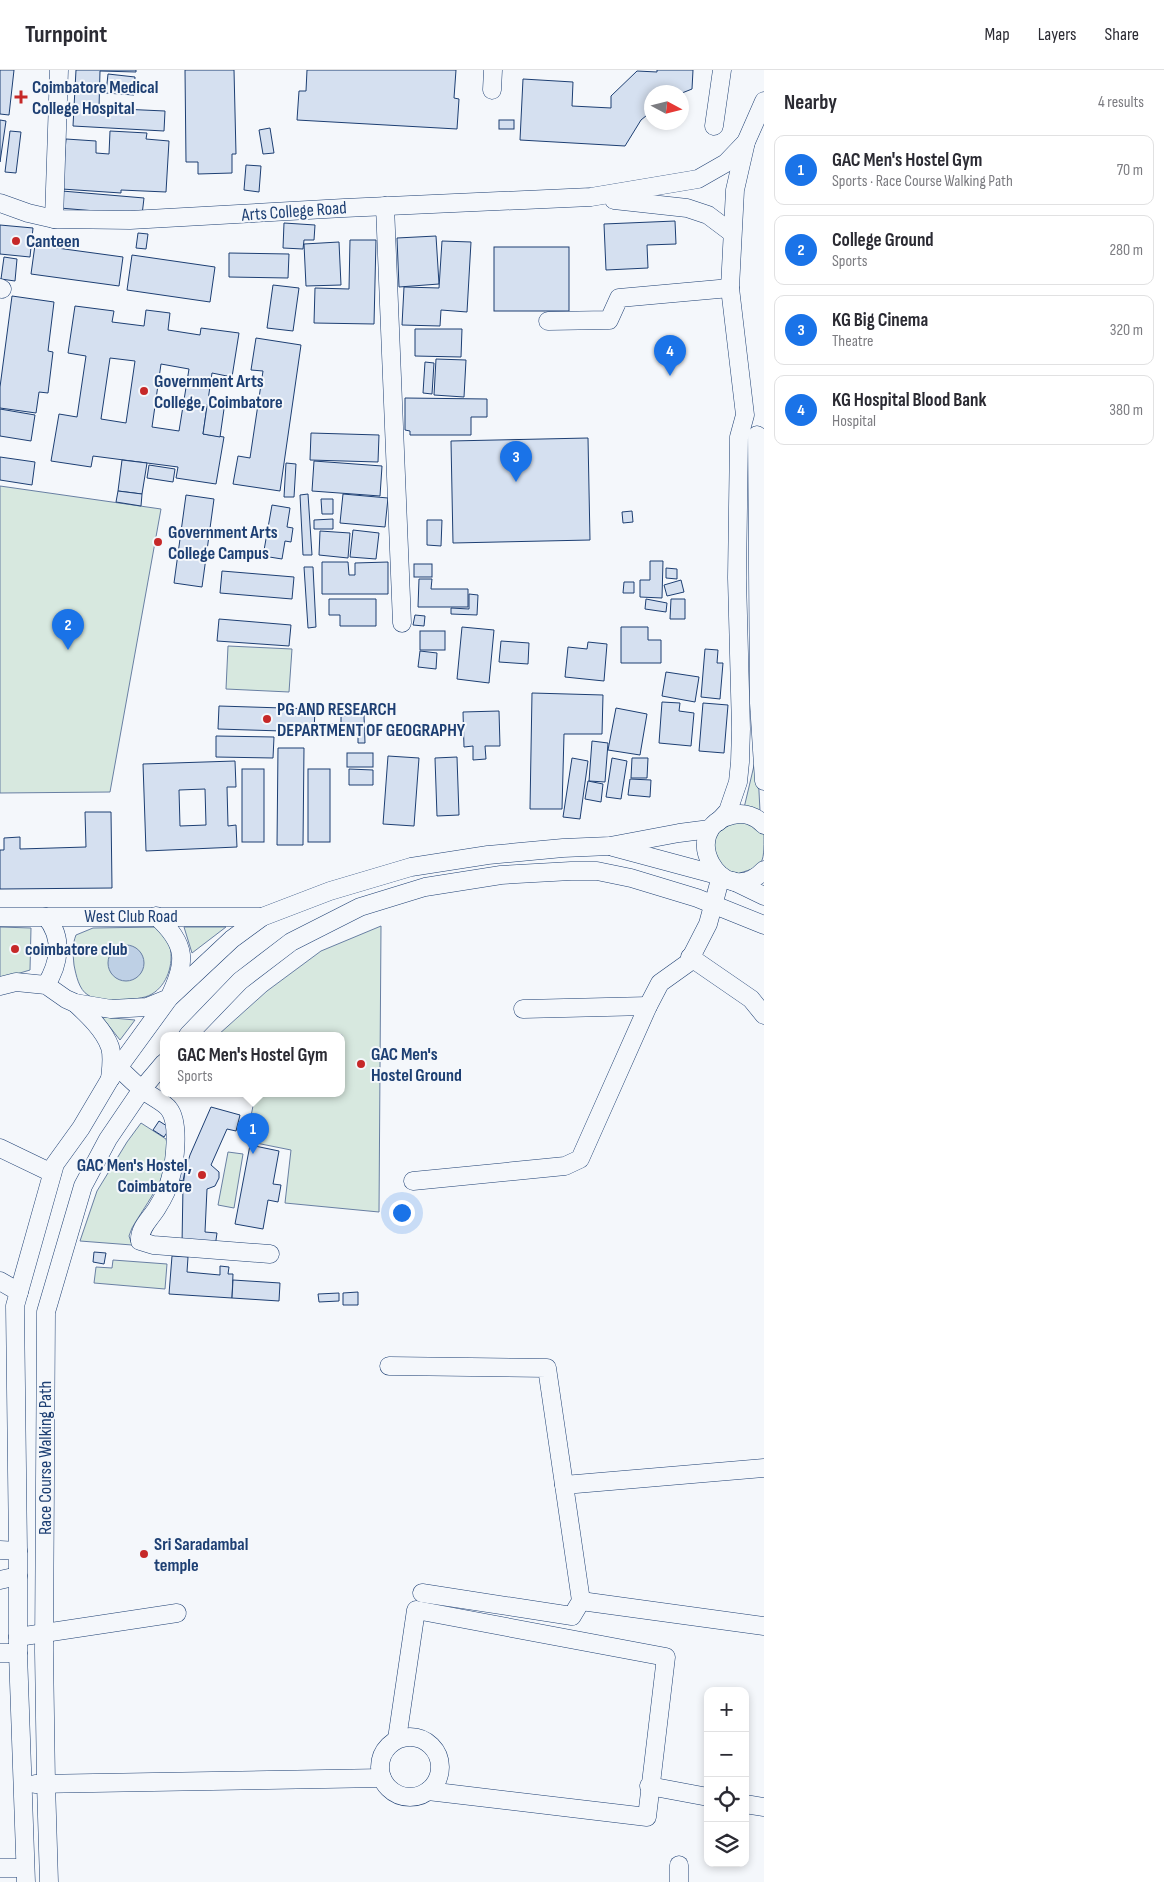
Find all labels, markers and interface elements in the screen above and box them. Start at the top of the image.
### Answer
text: Turnpoint [25,20,107,49]
text: Map [985,24,1010,45]
text: Layers [1038,24,1077,45]
text: Share [1105,24,1139,45]
place label: Coimbatore Medical College Hospital [32,77,158,119]
north arrow [644,85,689,130]
marker: Coimbatore Medical College Hospital [14,90,28,104]
text: Nearby [784,90,837,115]
text: 4 results [1098,93,1144,112]
text: GAC Men's Hostel Gym [832,149,982,172]
text: 1 [798,161,804,180]
text: 70 m [1117,161,1143,180]
text: Sports · Race Course Walking Path [832,172,1013,191]
street label: Arts College Road [240,197,347,226]
text: College Ground [832,229,934,252]
place label: Canteen [26,231,80,252]
marker: Canteen [10,235,22,247]
text: 2 [797,241,805,260]
text: 280 m [1109,241,1143,260]
text: Sports [832,252,867,271]
text: KG Big Cinema [832,309,928,332]
text: 3 [797,321,805,340]
text: 320 m [1110,321,1143,340]
text: Theatre [832,332,873,351]
pin: 4 [654,335,686,376]
place label: Government Arts College, Coimbatore [154,371,283,413]
marker: Government Arts College, Coimbatore [138,385,150,397]
text: KG Hospital Blood Bank [832,389,987,412]
text: 4 [797,401,805,420]
text: 380 m [1109,401,1143,420]
text: Hospital [832,412,876,431]
pin: 3 [500,441,532,482]
place label: Government Arts College Campus [168,522,278,564]
marker: Government Arts College Campus [152,536,164,548]
pin: 2 [52,609,84,650]
place label: PG AND RESEARCH DEPARTMENT OF GEOGRAPHY [277,699,466,741]
marker: PG AND RESEARCH DEPARTMENT OF GEOGRAPHY [261,713,273,725]
street label: West Club Road [84,906,178,927]
place label: coimbatore club [25,939,128,960]
marker: coimbatore club [9,943,21,955]
popup [160,1032,345,1097]
text: GAC Men's Hostel Gym [177,1044,328,1067]
place label: GAC Men's Hostel Ground [371,1044,462,1086]
marker: GAC Men's Hostel Ground [355,1058,367,1070]
text: Sports [177,1067,213,1086]
pin: 1 [237,1113,269,1154]
place label: GAC Men's Hostel, Coimbatore [77,1155,192,1197]
marker: GAC Men's Hostel, Coimbatore [196,1169,208,1181]
your location [389,1200,415,1226]
street label: Race Course Walking Path [35,1381,56,1535]
place label: Sri Saradambal temple [154,1534,248,1576]
marker: Sri Saradambal temple [138,1548,150,1560]
map controls [704,1687,749,1867]
button: + [704,1687,749,1732]
button: − [704,1732,749,1777]
button: locate [704,1777,749,1822]
button: layers [704,1822,749,1867]

